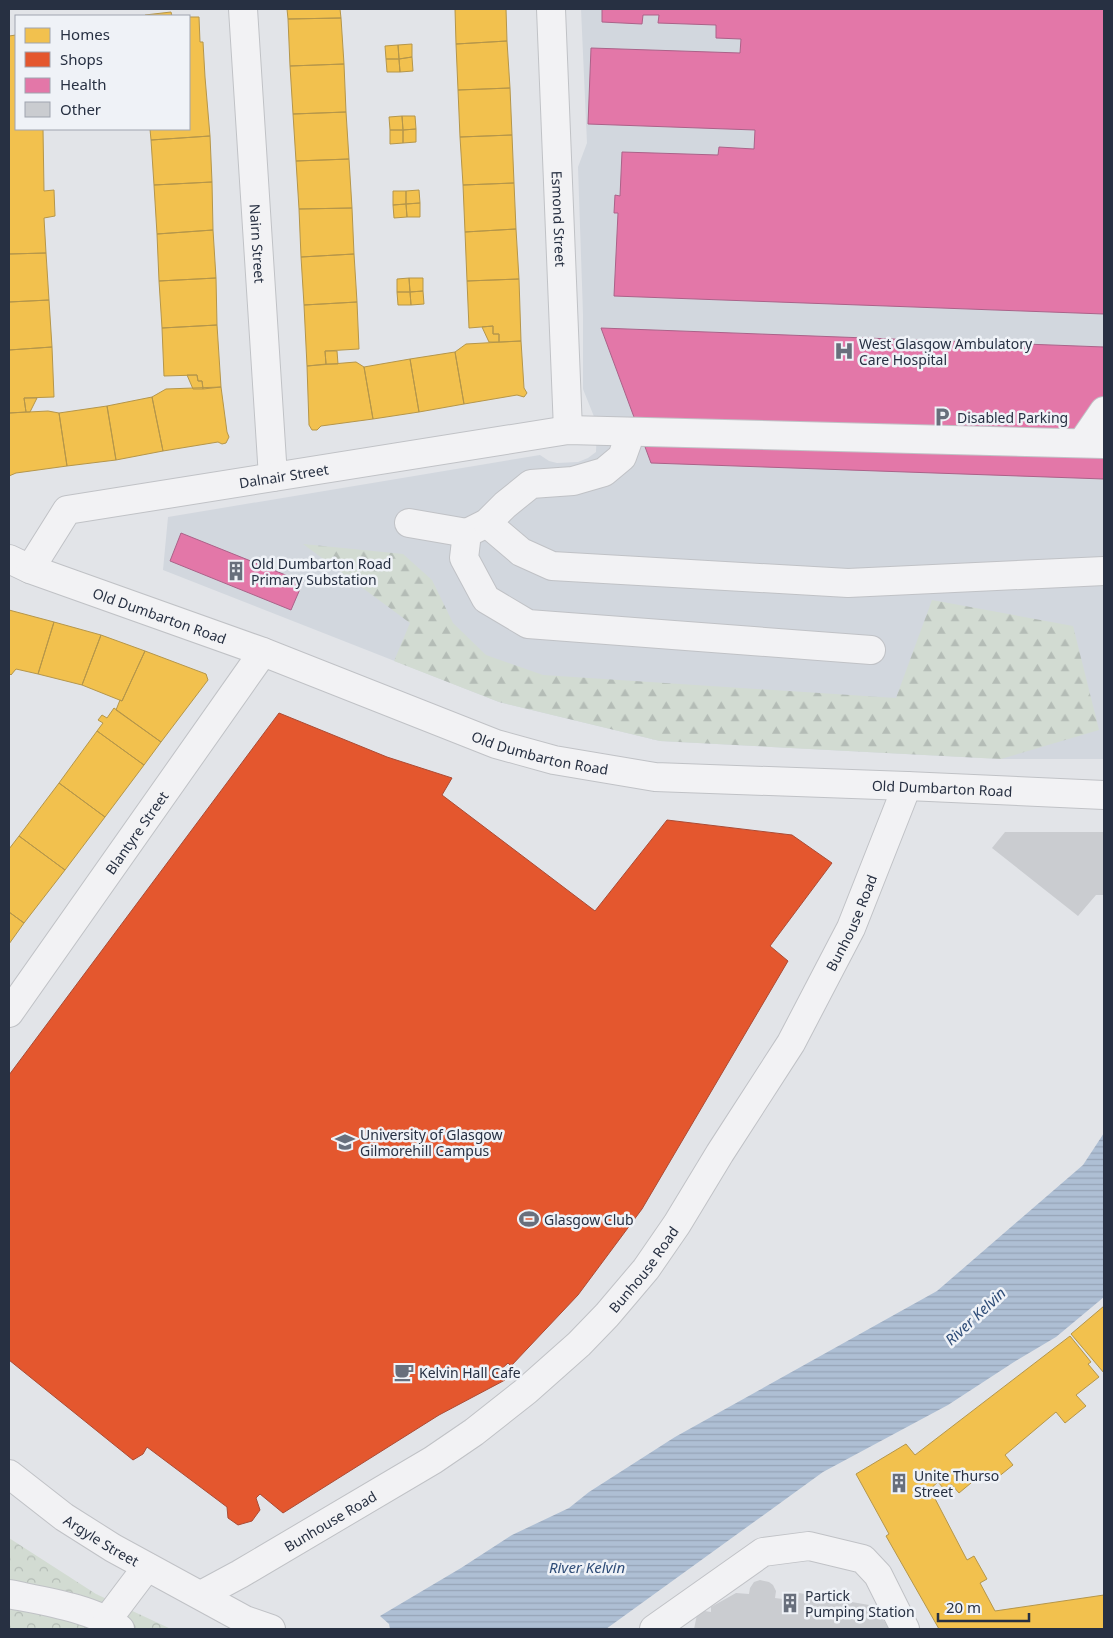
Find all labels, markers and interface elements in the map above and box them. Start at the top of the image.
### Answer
legend [15,15,190,130]
text: Homes [60,24,110,44]
text: Shops [60,49,103,69]
text: Health [60,74,107,94]
text: Other [60,99,101,119]
street label: Esmond Street [548,170,571,267]
street label: Nairn Street [246,203,270,284]
place label: West Glasgow Ambulatory Care Hospital [859,334,1033,369]
hospital icon: West Glasgow Ambulatory Care Hospital [833,340,855,362]
parking icon: Disabled Parking [931,406,953,428]
place label: Disabled Parking [957,408,1068,427]
street label: Dalnair Street [237,459,330,492]
place label: Old Dumbarton Road Primary Substation [251,554,391,589]
building icon: Old Dumbarton Road Primary Substation [225,560,247,582]
street label: Old Dumbarton Road [90,583,229,648]
street label: Old Dumbarton Road [469,726,610,779]
street label: Old Dumbarton Road [872,775,1013,800]
street label: Blantyre Street [100,787,172,878]
street label: Bunhouse Road [821,871,881,974]
place label: University of Glasgow Gilmorehill Campus [360,1125,503,1160]
school or university icon: University of Glasgow Gilmorehill Campus [334,1131,356,1153]
sports icon: Glasgow Club [518,1208,540,1230]
place label: Glasgow Club [544,1210,634,1229]
street label: Bunhouse Road [604,1222,682,1316]
water label: River Kelvin [940,1283,1010,1349]
cafe icon: Kelvin Hall Cafe [393,1361,415,1383]
place label: Kelvin Hall Cafe [419,1363,521,1382]
place label: Unite Thurso Street [914,1466,999,1501]
building icon: Unite Thurso Street [888,1472,910,1494]
street label: Bunhouse Road [280,1486,380,1555]
street label: Argyle Street [60,1510,143,1570]
water label: River Kelvin [549,1557,625,1577]
place label: Partick Pumping Station [805,1586,915,1621]
scale bar [938,1590,1029,1622]
building icon: Partick Pumping Station [779,1592,801,1614]
text: 20 m [946,1597,981,1617]

